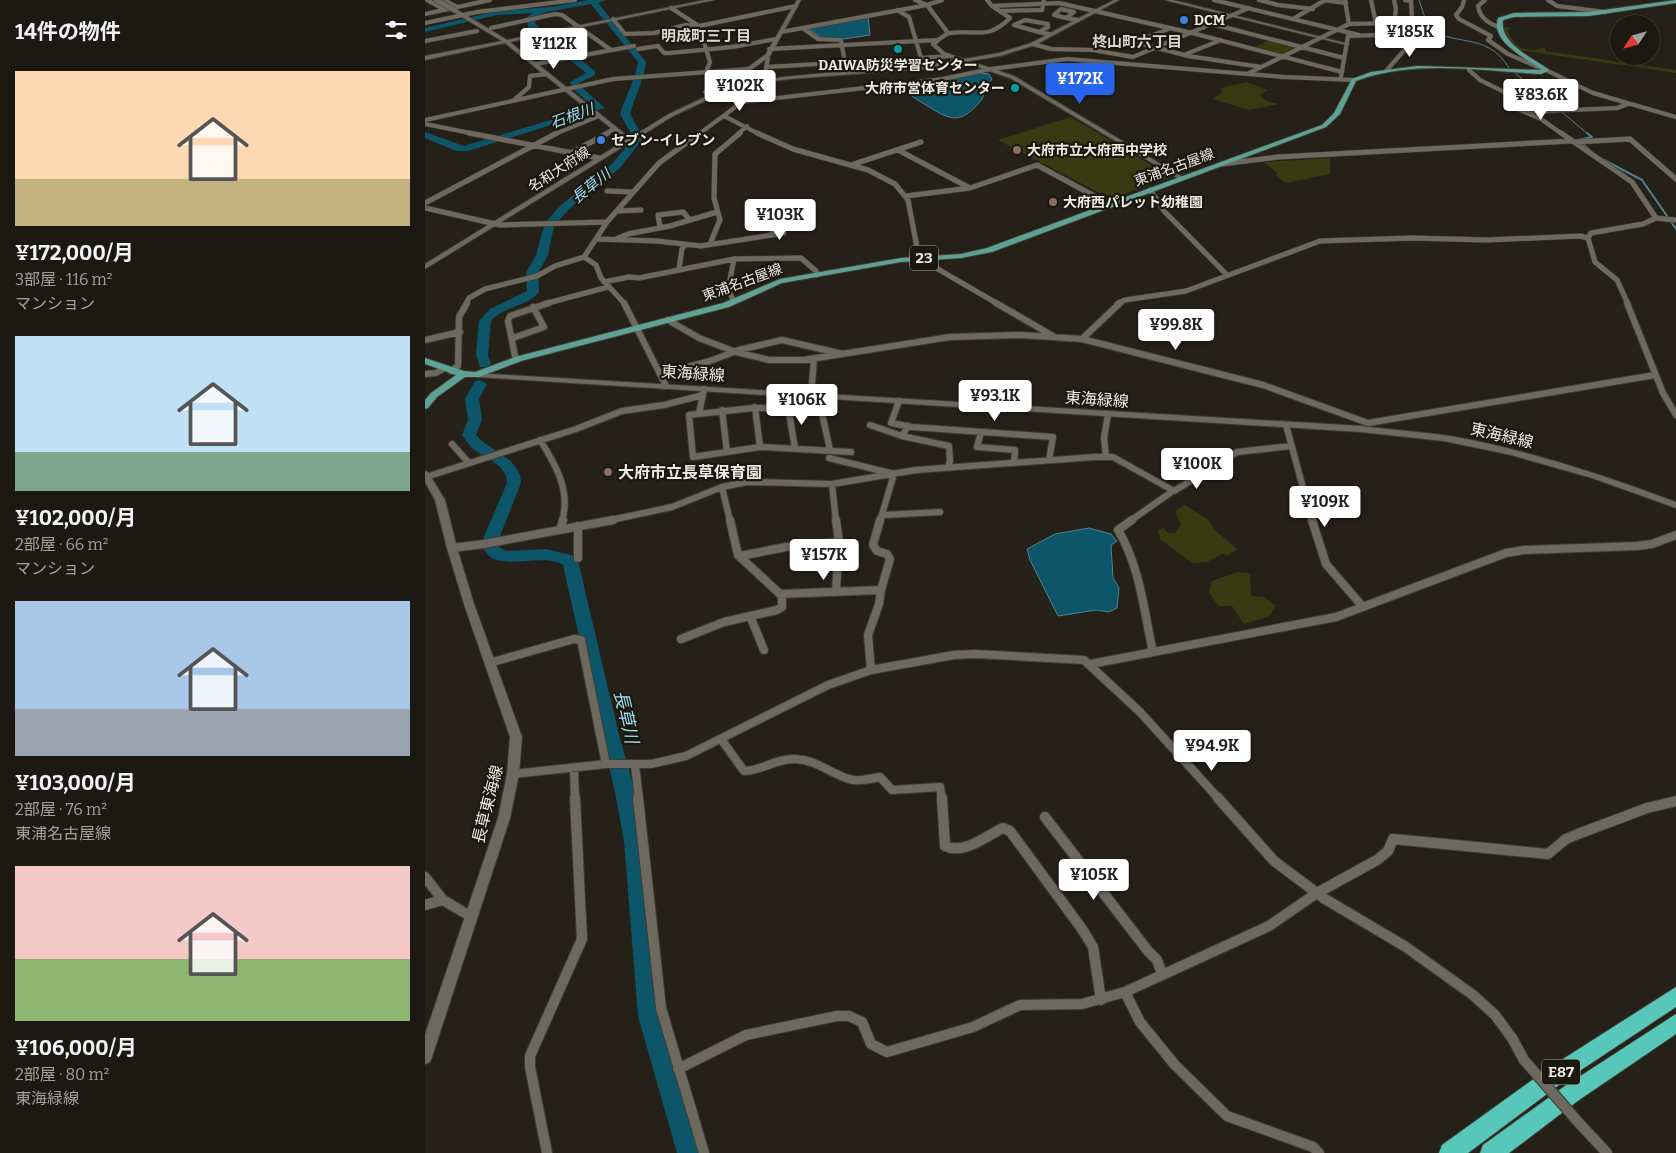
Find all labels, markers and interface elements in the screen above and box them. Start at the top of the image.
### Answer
place label: DCM [1194,12,1225,29]
marker: DCM [1178,14,1190,26]
pin: ¥185K [1375,15,1445,58]
north arrow [1610,15,1660,65]
map controls [1610,15,1660,65]
icon: filters [382,16,410,44]
text: 14件の物件 [15,19,121,45]
text: ¥185K [1386,22,1434,41]
district label: 明成町三丁目 [661,27,751,45]
pin: ¥112K [519,28,589,70]
district label: 柊山町六丁目 [1092,33,1182,51]
text: ¥112K [531,34,577,53]
marker: DAIWA防災学習センター [892,43,904,55]
place label: DAIWA防災学習センター [818,57,978,74]
pin: ¥172K [1045,62,1115,105]
text: ¥172K [1057,69,1103,88]
pin: ¥102K [705,70,775,112]
text: ¥102K [716,76,764,95]
pin: ¥83.6K [1500,78,1582,121]
place label: 大府市営体育センター [865,80,1005,97]
marker: 大府市営体育センター [1009,82,1021,94]
text: ¥83.6K [1514,85,1568,104]
water label: 石根川 [548,99,598,132]
icon: home [168,104,258,194]
place label: セブン-イレブン [611,132,715,149]
marker: セブン-イレブン [595,134,607,146]
place label: 大府市立大府西中学校 [1027,142,1167,159]
street label: 名和大府線 [525,143,593,196]
marker: 大府市立大府西中学校 [1011,144,1023,156]
street label: 東浦名古屋線 [1132,145,1217,190]
water label: 長草川 [568,164,616,207]
place label: 大府西パレット幼稚園 [1063,194,1203,211]
marker: 大府西パレット幼稚園 [1047,196,1059,208]
pin: ¥103K [745,198,815,241]
text: ¥103K [756,205,804,224]
text: ¥172,000/月 [15,240,134,266]
road number: 23 [910,246,938,270]
street label: 東浦名古屋線 [700,260,785,305]
text: 3部屋 · 116 m² [15,270,112,289]
text: マンション [15,294,95,313]
pin: ¥99.8K [1135,308,1217,351]
text: ¥99.8K [1149,315,1203,334]
street label: 東海緑線 [660,362,726,385]
icon: home [168,369,258,459]
pin: ¥93.1K [954,380,1036,422]
pin: ¥106K [767,384,837,426]
text: ¥93.1K [970,386,1020,405]
street label: 東海緑線 [1064,388,1130,411]
text: ¥106K [777,390,827,409]
street label: 東海緑線 [1469,419,1535,452]
pin: ¥100K [1162,448,1232,490]
text: ¥100K [1172,454,1222,473]
place label: 大府市立長草保育園 [618,463,762,482]
marker: 大府市立長草保育園 [602,466,614,478]
pin: ¥109K [1290,486,1360,528]
text: ¥109K [1300,492,1350,511]
text: ¥102,000/月 [15,505,136,531]
text: 2部屋 · 66 m² [15,535,108,554]
pin: ¥157K [789,538,859,581]
text: ¥157K [801,545,847,564]
text: マンション [15,559,95,578]
icon: home [168,634,258,724]
water label: 長草川 [609,688,643,748]
pin: ¥94.9K [1171,730,1253,772]
text: ¥94.9K [1185,736,1239,755]
street label: 長草東海線 [469,763,506,845]
text: ¥103,000/月 [15,770,136,796]
text: 2部屋 · 76 m² [15,800,107,819]
text: 東浦名古屋線 [15,824,111,843]
pin: ¥105K [1059,858,1129,901]
text: ¥105K [1070,865,1118,884]
icon: home [168,899,258,989]
text: ¥106,000/月 [15,1035,137,1061]
road number: E87 [1542,1060,1580,1084]
text: 2部屋 · 80 m² [15,1065,110,1084]
text: 東海緑線 [15,1089,79,1108]

